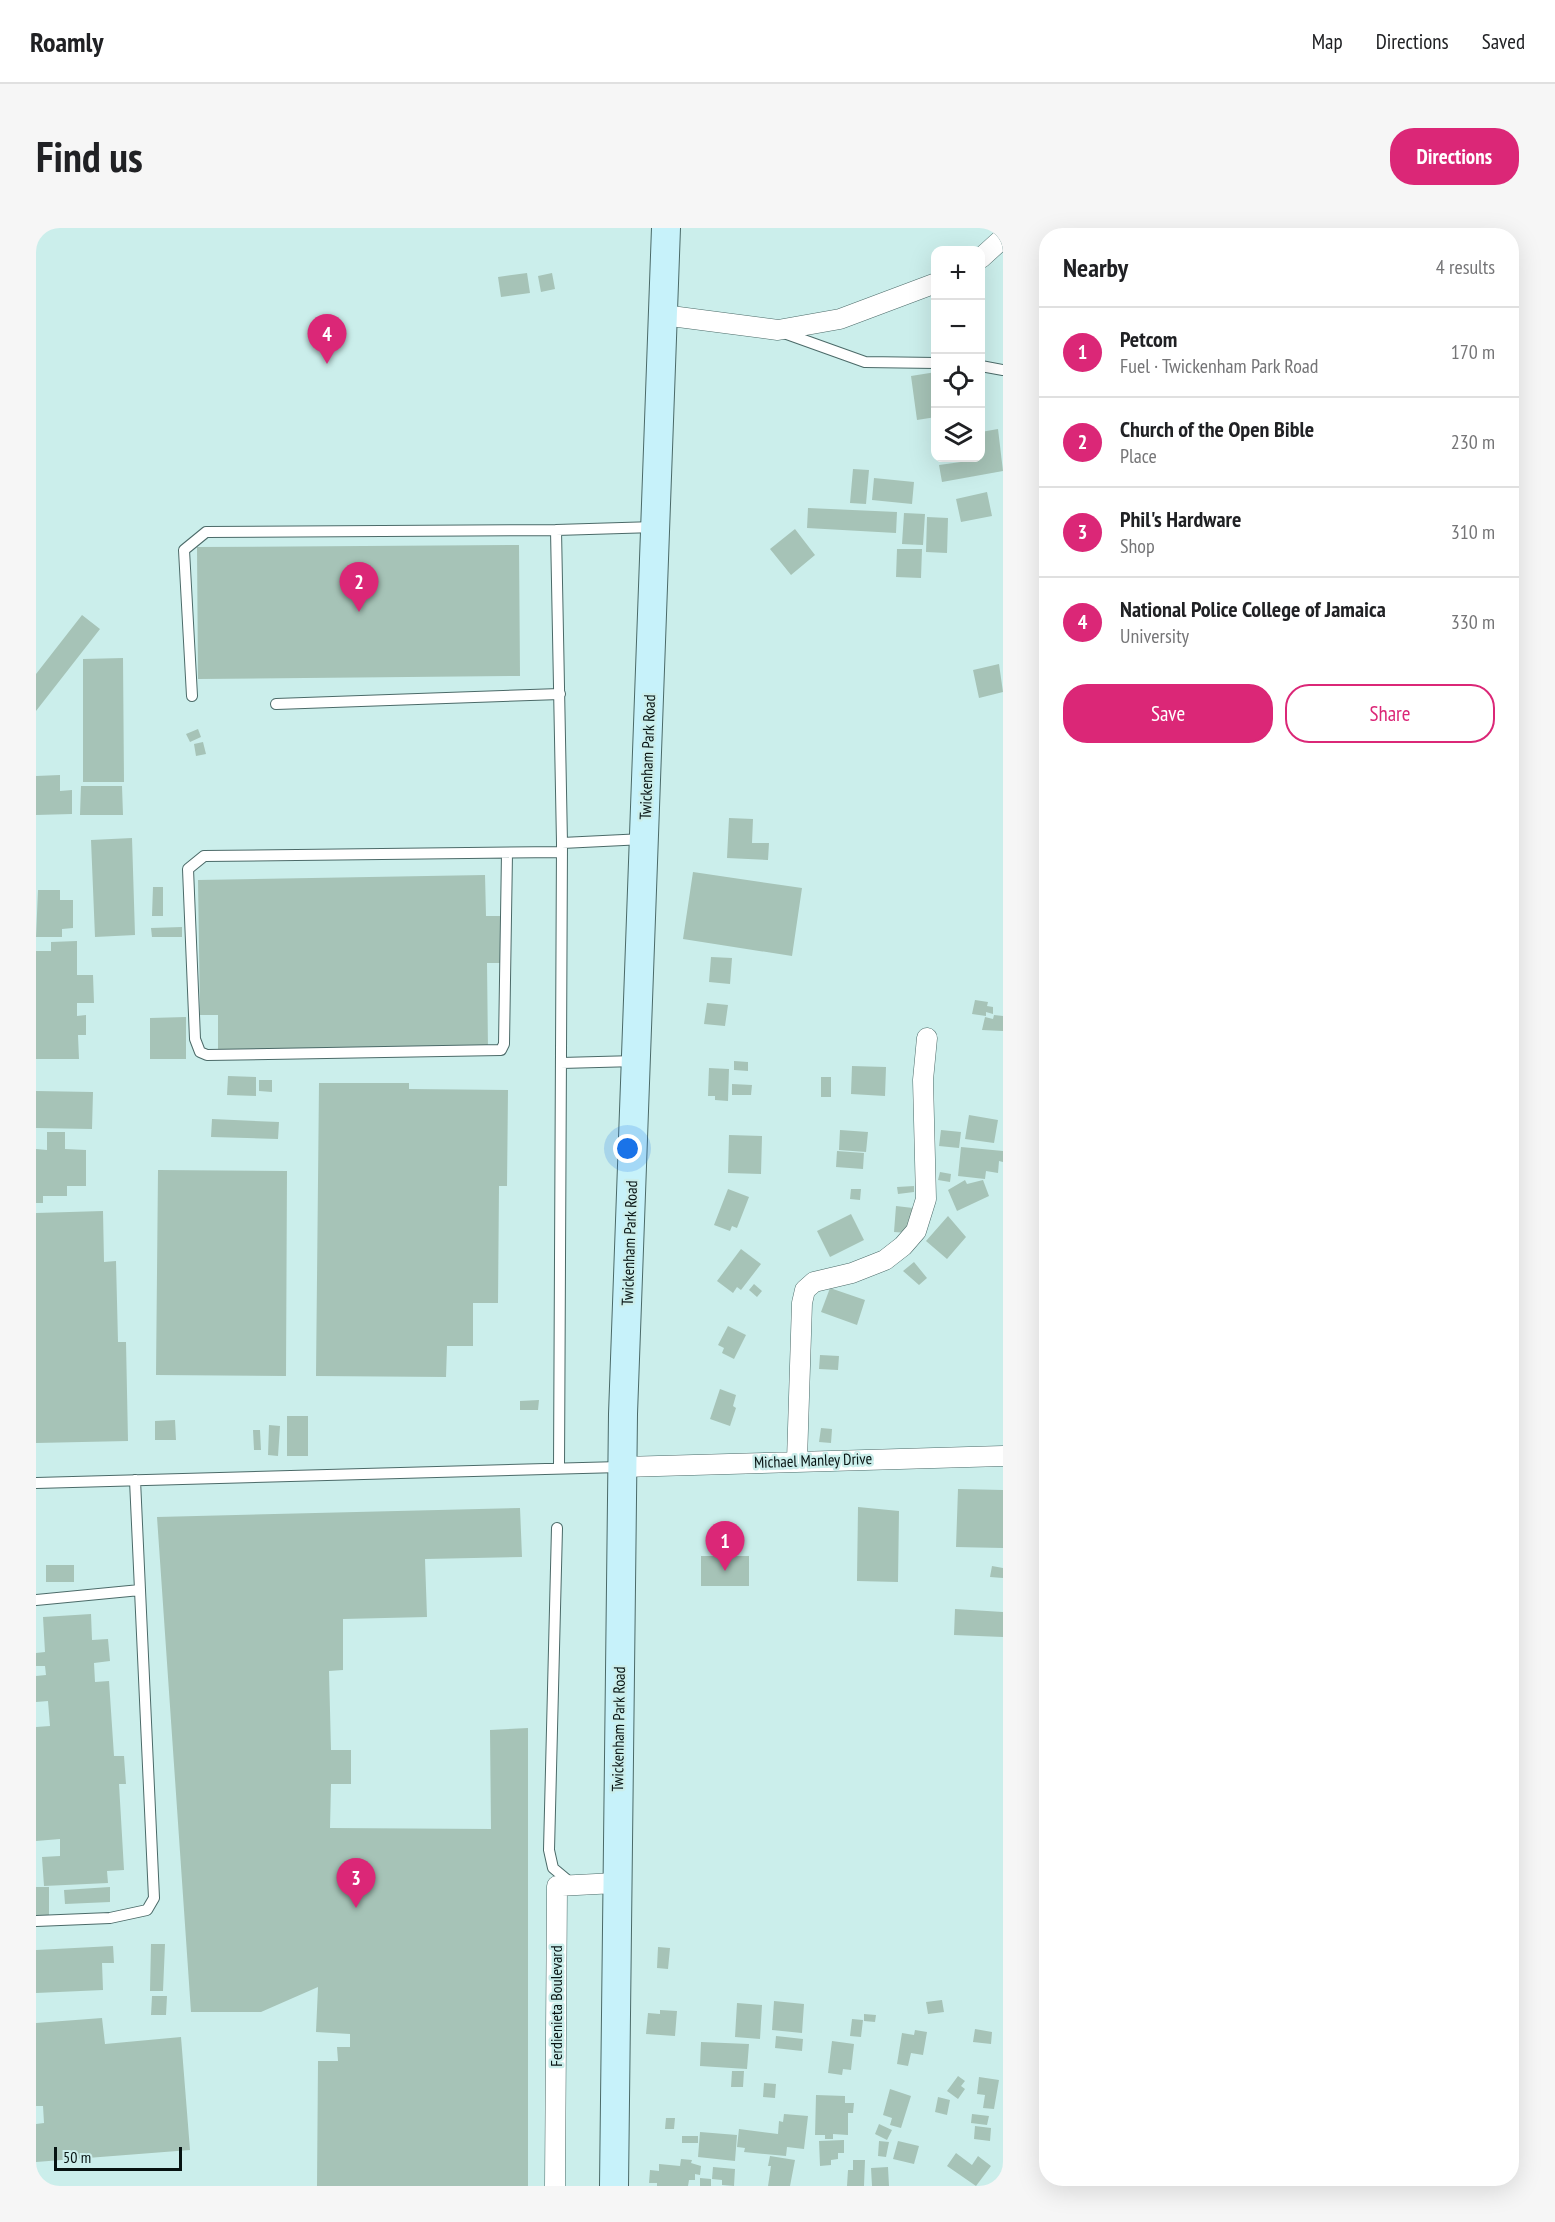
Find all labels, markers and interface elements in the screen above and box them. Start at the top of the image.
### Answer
text: Roamly [30,23,104,60]
text: Map [1312,28,1343,55]
text: Directions [1376,28,1449,55]
text: Saved [1482,28,1525,55]
button: Directions [1390,128,1519,185]
text: Find us [36,129,143,184]
map controls [931,246,985,462]
button: + [931,246,985,300]
text: Nearby [1063,251,1128,284]
text: 4 results [1436,254,1495,280]
button: − [931,300,985,354]
pin: 4 [308,314,346,364]
text: Petcom [1120,325,1177,353]
text: 1 [1078,339,1087,365]
text: 170 m [1451,339,1495,365]
text: Fuel · Twickenham Park Road [1120,353,1318,379]
button: locate [931,354,985,408]
button: layers [931,408,985,462]
text: Church of the Open Bible [1120,415,1314,443]
text: 2 [1078,429,1087,455]
text: 230 m [1451,429,1495,455]
text: Place [1120,443,1157,469]
text: Phil's Hardware [1120,505,1241,533]
text: 3 [1078,519,1087,545]
text: 310 m [1451,519,1495,545]
text: Shop [1120,533,1155,559]
pin: 2 [340,562,378,612]
text: National Police College of Jamaica [1120,595,1386,623]
text: 4 [1078,609,1087,635]
text: 330 m [1451,609,1495,635]
text: University [1120,623,1189,649]
button: Save [1063,684,1273,743]
button: Share [1285,684,1495,743]
street label: Twickenham Park Road [635,694,659,820]
your location [613,1134,642,1163]
street label: Twickenham Park Road [617,1180,641,1306]
street label: Michael Manley Drive [754,1448,872,1472]
pin: 1 [706,1522,744,1571]
street label: Twickenham Park Road [607,1666,629,1792]
pin: 3 [336,1858,376,1908]
street label: Ferdienieta Boulevard [546,1945,566,2067]
scale bar [54,2144,182,2172]
text: 50 m [63,2147,91,2167]

